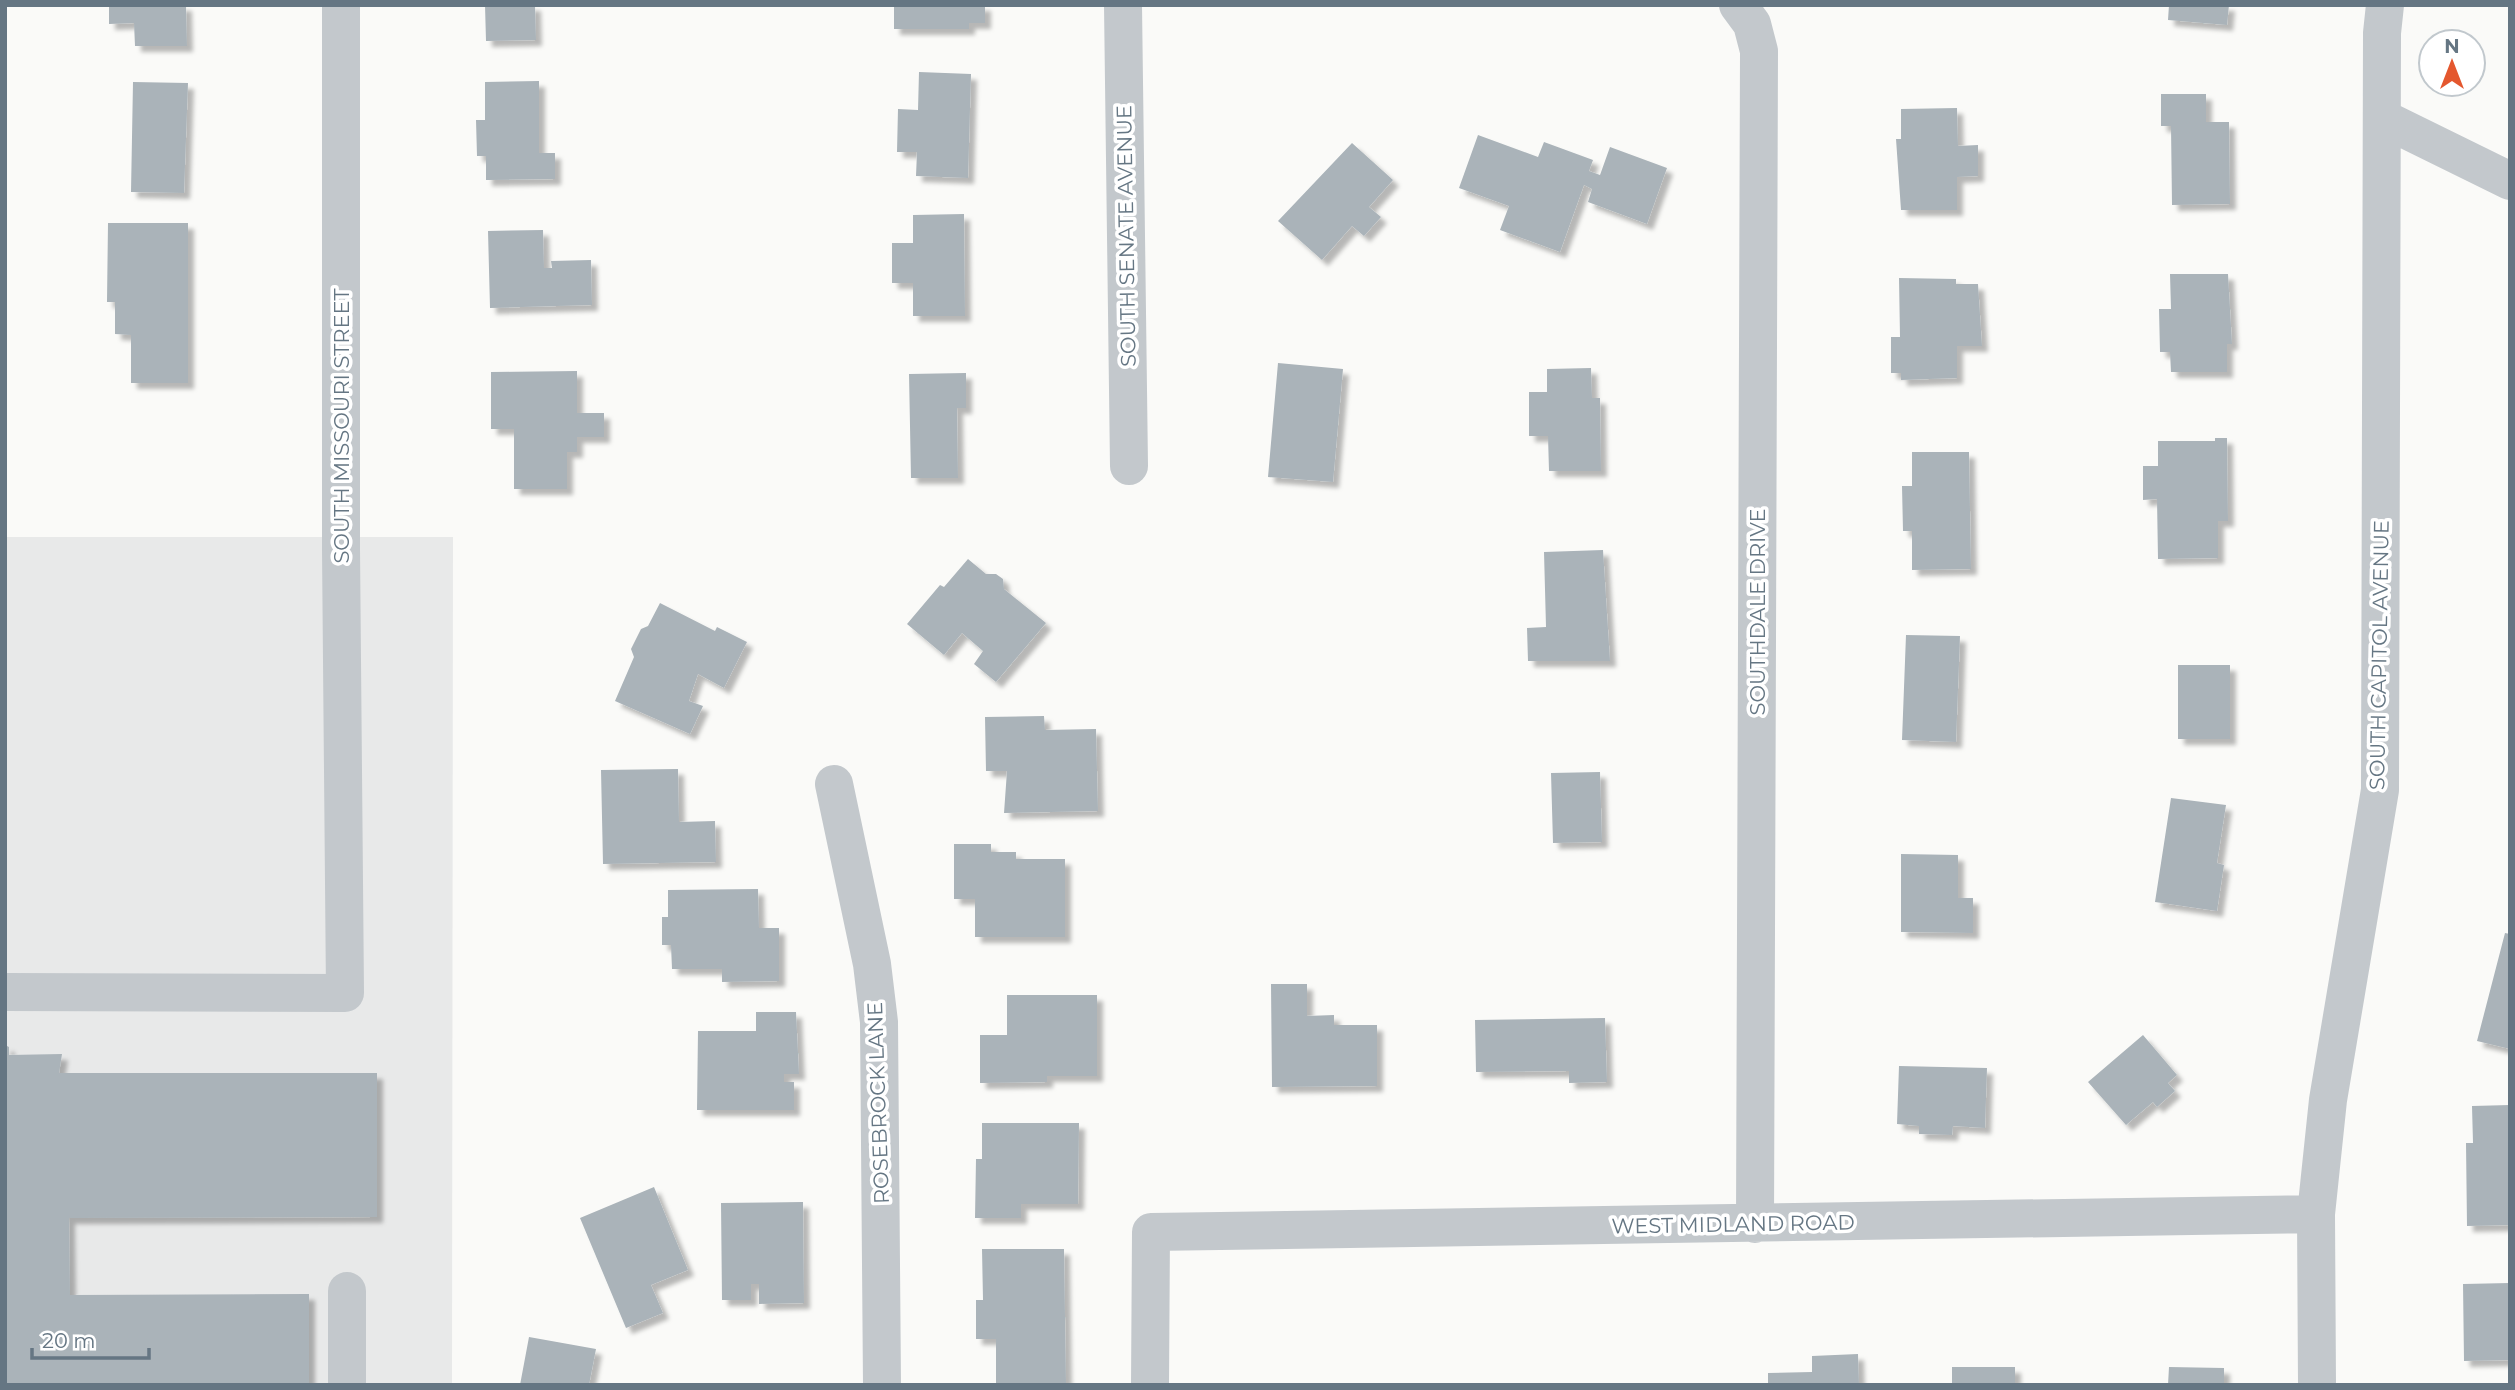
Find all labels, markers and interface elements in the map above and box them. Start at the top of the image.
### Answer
north arrow [2417,28,2487,98]
text: N [2444,35,2460,58]
street label: SOUTH SENATE AVENUE [1111,105,1141,367]
street label: SOUTH MISSOURI STREET [329,288,354,564]
street label: SOUTHDALE DRIVE [1745,508,1770,716]
street label: SOUTH CAPITOL AVENUE [2364,520,2394,790]
street label: ROSEBROCK LANE [862,1001,894,1205]
street label: WEST MIDLAND ROAD [1611,1209,1855,1239]
scale bar [32,1316,149,1360]
text: 20 m [42,1328,96,1353]

